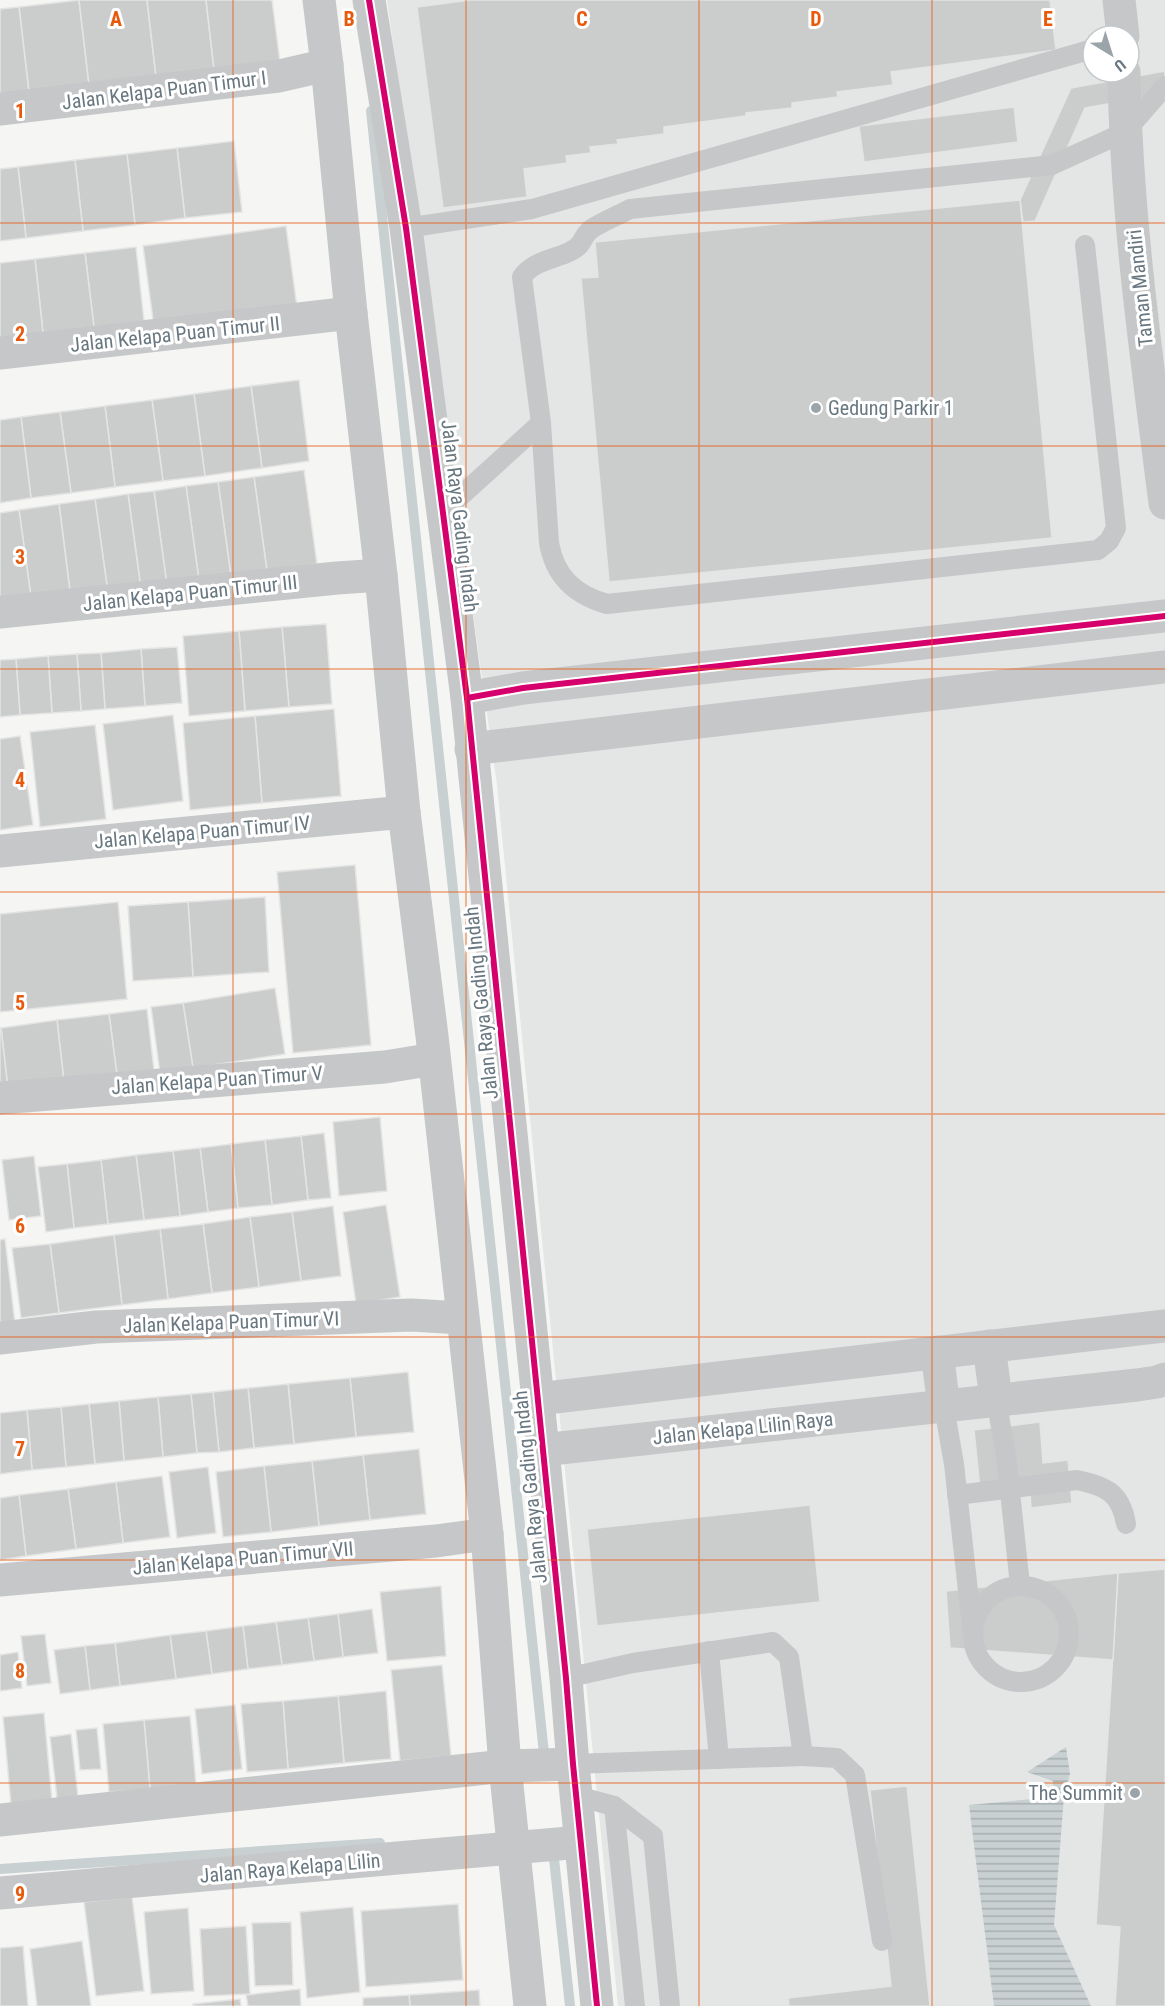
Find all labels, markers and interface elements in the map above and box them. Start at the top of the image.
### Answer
text: A [110,7,122,31]
text: B [343,7,355,31]
text: C [576,7,588,31]
text: D [810,7,822,31]
text: E [1043,7,1053,31]
north arrow [1081,24,1141,84]
text: U [1110,55,1129,76]
street label: Jalan Kelapa Puan Timur I [61,66,267,114]
text: 1 [15,99,25,123]
street label: Taman Mandiri [1122,228,1158,348]
street label: Jalan Kelapa Puan Timur II [69,311,281,357]
text: 2 [15,322,25,346]
place label: Gedung Parkir 1 [828,396,954,420]
marker: Gedung Parkir 1 [809,401,823,415]
street label: Jalan Raya Gading Indah [436,418,484,614]
text: 3 [15,545,25,569]
street label: Jalan Kelapa Puan Timur III [82,570,298,616]
text: 4 [15,768,25,792]
street label: Jalan Kelapa Puan Timur IV [93,811,311,853]
street label: Jalan Raya Gading Indah [459,905,503,1101]
text: 5 [15,991,25,1015]
street label: Jalan Kelapa Puan Timur V [111,1061,323,1099]
text: 6 [15,1214,25,1238]
street label: Jalan Kelapa Puan Timur VI [122,1306,340,1338]
street label: Jalan Raya Gading Indah [508,1389,552,1585]
street label: Jalan Kelapa Lilin Raya [652,1407,834,1449]
text: 7 [15,1437,25,1461]
street label: Jalan Kelapa Puan Timur VII [131,1536,355,1580]
text: 8 [15,1659,25,1683]
place label: The Summit [1028,1781,1123,1805]
marker: The Summit [1128,1786,1142,1800]
street label: Jalan Raya Kelapa Lilin [199,1848,381,1888]
text: 9 [15,1882,25,1906]

